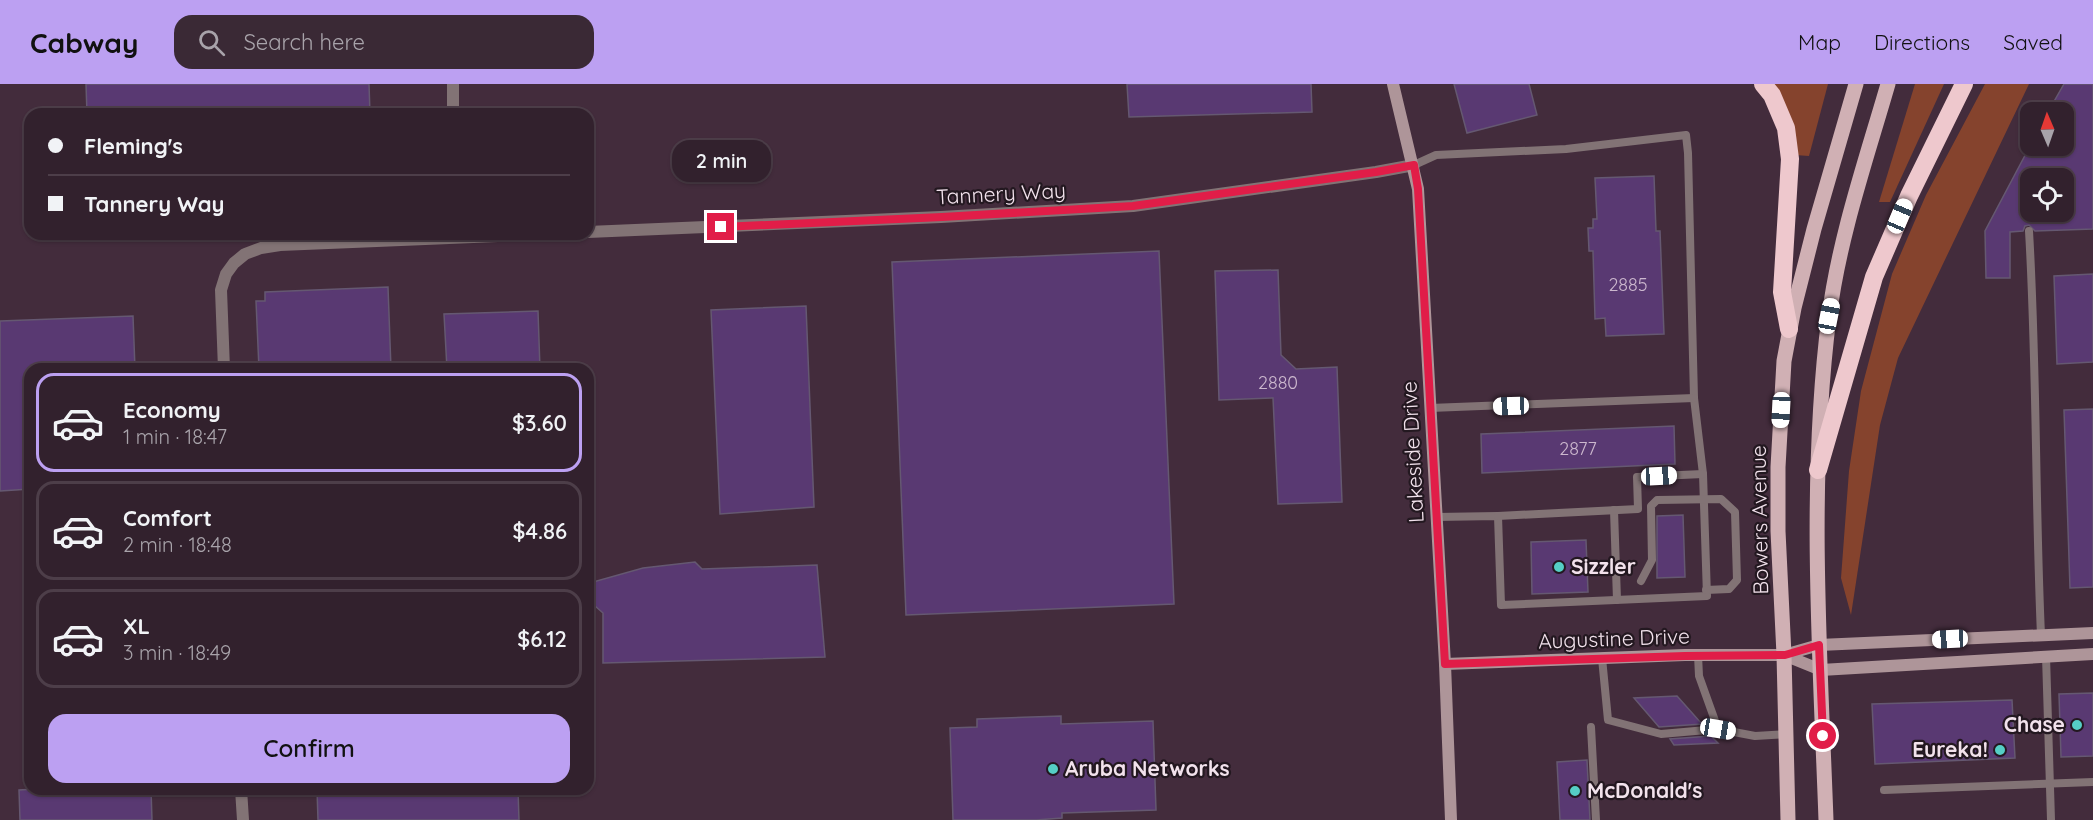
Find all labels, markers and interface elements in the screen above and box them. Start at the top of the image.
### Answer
search box [174,15,594,69]
text: Cabway [30,25,138,60]
icon: search [195,26,228,59]
text: Search here [243,28,365,56]
text: Map [1798,29,1841,55]
text: Directions [1874,29,1970,55]
text: Saved [2003,29,2063,55]
north arrow [2020,102,2074,156]
map controls [2020,102,2074,222]
text: Fleming's [84,132,183,160]
callout: 2 min [672,140,771,182]
text: 2 min [696,148,747,173]
button: locate [2020,168,2074,222]
street label: Tannery Way [935,177,1067,209]
text: Tannery Way [84,190,225,218]
car [1885,196,1915,236]
route end [707,213,734,240]
house number: 2885 [1608,273,1648,296]
car [1817,297,1841,335]
house number: 2880 [1258,371,1298,394]
street label: Lakeside Drive [1395,381,1429,524]
car [1771,392,1791,428]
icon: car [51,396,105,450]
text: Economy [123,396,221,424]
car [1493,396,1529,416]
text: $3.60 [512,409,567,437]
text: 1 min · 18:47 [123,424,227,449]
house number: 2877 [1559,437,1597,460]
street label: Bowers Avenue [1745,445,1773,595]
car [1641,466,1677,486]
icon: car [51,504,105,558]
text: Comfort [123,504,212,532]
text: $4.86 [513,517,567,545]
text: 2 min · 18:48 [123,532,232,557]
place label: Sizzler [1571,553,1636,579]
marker: Sizzler [1552,560,1566,574]
icon: car [51,612,105,666]
text: XL [123,612,150,640]
street label: Augustine Drive [1538,622,1690,654]
text: $6.12 [517,625,567,653]
car [1932,629,1968,649]
text: 3 min · 18:49 [123,640,231,665]
place label: Chase [2004,711,2065,737]
button: Confirm [48,714,570,783]
car [1699,717,1737,741]
marker: Chase [2070,718,2084,732]
route start [1809,722,1836,749]
place label: Eureka! [1912,736,1988,762]
marker: Eureka! [1993,743,2007,757]
place label: Aruba Networks [1065,755,1230,781]
marker: Aruba Networks [1046,762,1060,776]
place label: McDonald's [1587,777,1702,803]
marker: McDonald's [1568,784,1582,798]

